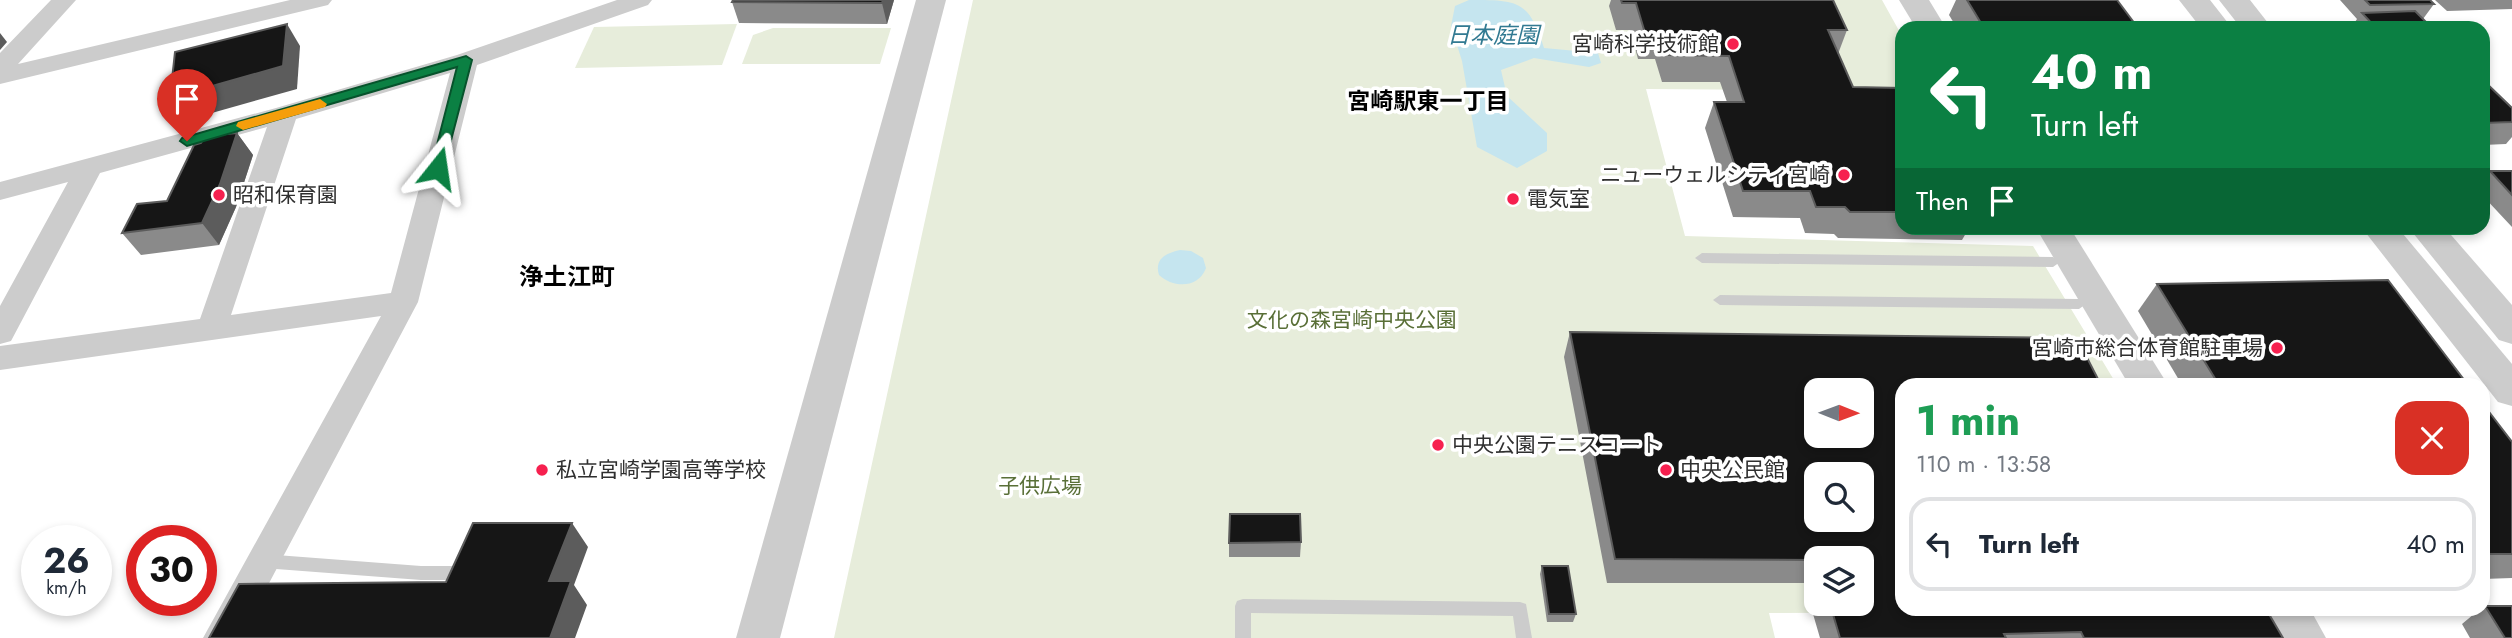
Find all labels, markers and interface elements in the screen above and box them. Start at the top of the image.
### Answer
water label: 日本庭園 [1447,18,1542,52]
place label: 宮崎科学技術館 [1572,29,1719,59]
marker: 宮崎科学技術館 [1725,36,1741,52]
text: 40 m [2031,37,2153,107]
icon: left [1916,49,2007,140]
pin [157,69,217,141]
icon: arrive [168,80,206,118]
district label: 宮崎駅東一丁目 [1348,84,1509,118]
text: Turn left [2031,102,2138,148]
position arrow [401,131,475,205]
place label: ニューウェルシティ宮崎 [1600,160,1830,190]
marker: ニューウェルシティ宮崎 [1836,167,1852,183]
place label: 昭和保育園 [233,180,338,210]
text: Then [1916,182,1969,220]
icon: arrive [1983,182,2021,220]
place label: 電気室 [1527,184,1590,214]
marker: 昭和保育園 [211,187,227,203]
marker: 電気室 [1505,191,1521,207]
district label: 浄土江町 [519,259,615,294]
park label: 文化の森宮崎中央公園 [1247,305,1457,335]
place label: 宮崎市総合体育館駐車場 [2032,333,2263,363]
marker: 宮崎市総合体育館駐車場 [2269,340,2285,356]
north arrow [1804,378,1874,448]
map controls [1804,378,1874,616]
text: 1 min [1916,390,2020,451]
button: close [2395,401,2469,475]
place label: 中央公園テニスコート [1452,430,1662,460]
marker: 中央公園テニスコート [1430,437,1446,453]
text: 110 m · 13:58 [1916,447,2051,481]
place label: 私立宮崎学園高等学校 [556,455,766,485]
place label: 中央公民館 [1680,455,1785,485]
marker: 私立宮崎学園高等学校 [534,462,550,478]
marker: 中央公民館 [1658,462,1674,478]
button: search [1804,462,1874,532]
park label: 子供広場 [998,471,1082,501]
speed limit sign: 30 [126,525,217,616]
icon: left [1920,525,1958,563]
text: Turn left [1979,525,2079,563]
text: 40 m [2406,525,2465,563]
text: 26 [43,536,90,586]
button: layers [1804,546,1874,616]
text: km/h [46,575,87,601]

